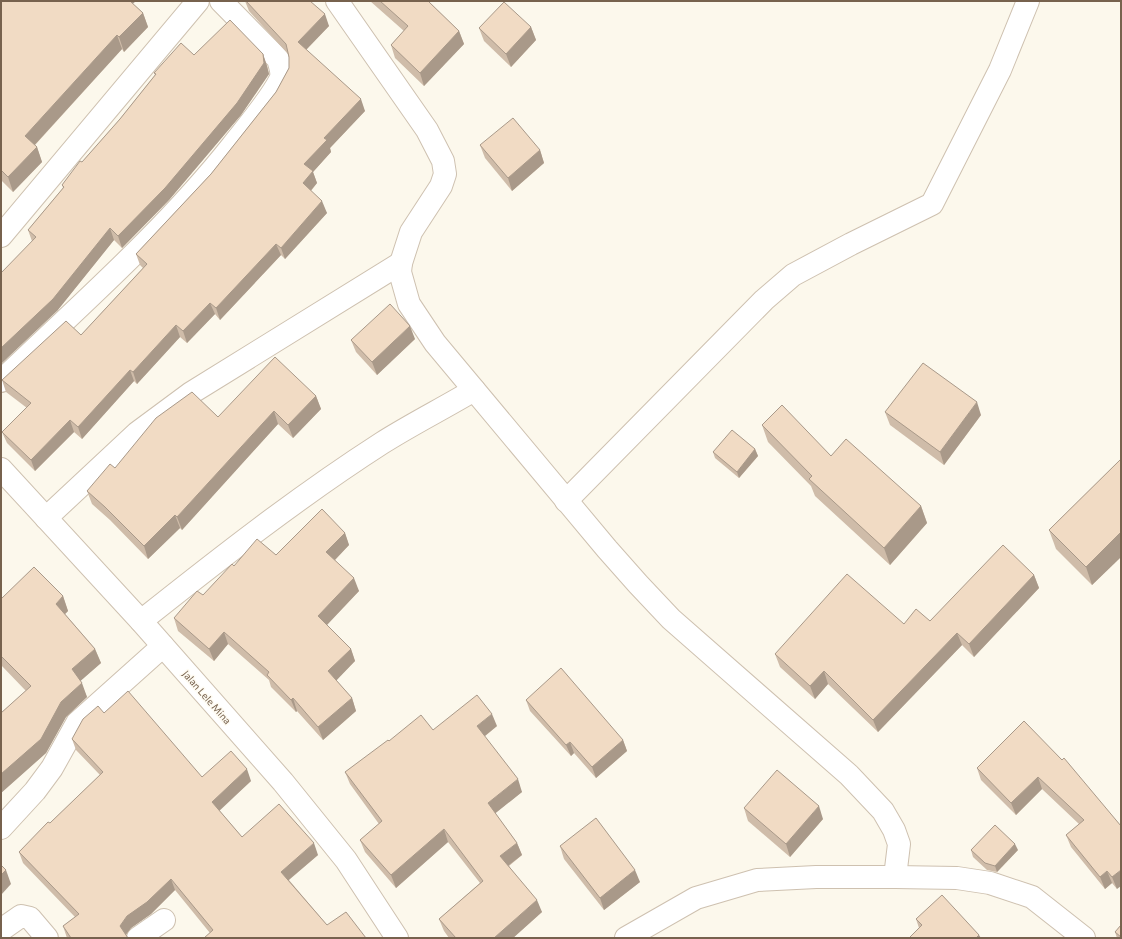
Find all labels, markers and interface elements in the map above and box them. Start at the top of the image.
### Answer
street label: Jalan Lele Mina [180,668,234,726]

